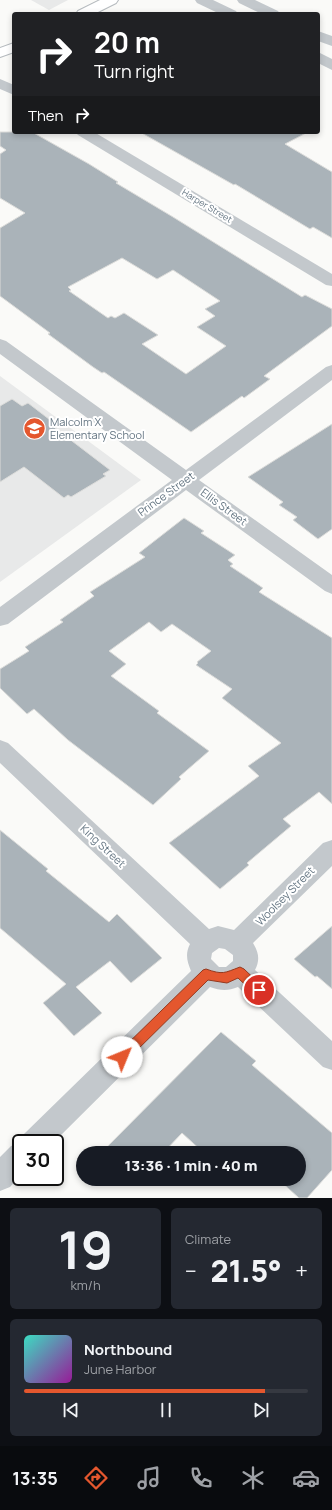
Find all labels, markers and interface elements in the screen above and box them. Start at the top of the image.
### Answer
text: 20 m [94,23,160,61]
icon: right [28,28,80,80]
text: Turn right [94,59,175,83]
icon: right [71,104,93,126]
text: Then [28,105,63,126]
street label: Harper Street [180,185,235,226]
place label: Malcolm X Elementary School [50,414,145,442]
school or university icon: Malcolm X Elementary School [22,415,48,441]
street label: Prince Street [134,468,197,519]
street label: Ellis Street [198,485,251,529]
street label: King Street [78,821,129,870]
street label: Woolsey Street [252,863,317,928]
pin [242,973,276,1007]
icon: arrive [248,979,270,1001]
position arrow [101,1036,143,1078]
speed limit sign: 30 [12,1134,64,1186]
text: 13:36 · 1 min · 40 m [124,1155,258,1176]
text: 19 [58,1214,113,1285]
text: Climate [185,1230,231,1248]
text: 21.5° [210,1250,282,1291]
text: − [185,1256,197,1286]
text: + [295,1256,308,1286]
text: km/h [70,1276,101,1294]
text: Northbound [84,1339,172,1360]
text: June Harbor [84,1360,157,1378]
icon: previous [60,1399,82,1421]
icon: pause [155,1399,177,1421]
icon: next [250,1399,272,1421]
icon: directions [82,1464,110,1492]
icon: music [135,1464,163,1492]
icon: phone [187,1464,215,1492]
icon: climate [239,1464,267,1492]
icon: car [292,1464,320,1492]
text: 13:35 [12,1466,58,1490]

